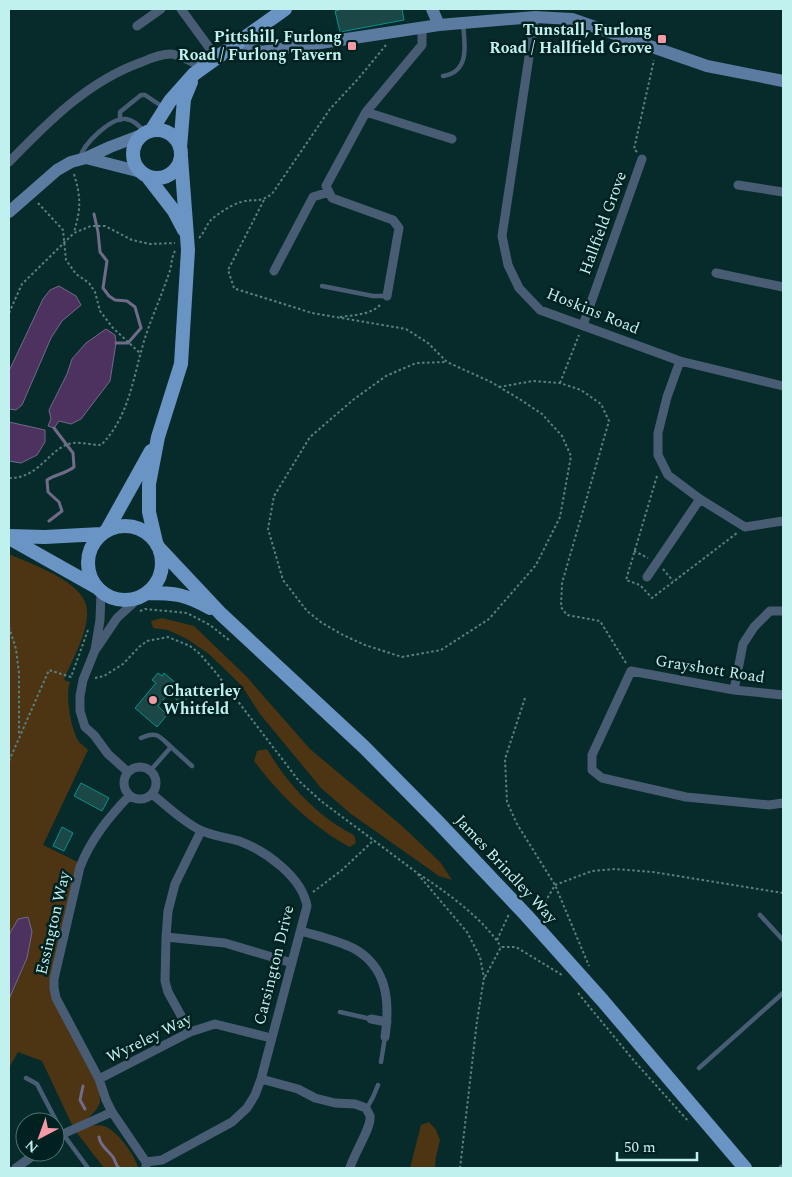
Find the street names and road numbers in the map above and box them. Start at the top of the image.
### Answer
street label: Hallfield Grove [573,168,633,278]
street label: Hoskins Road [543,281,643,341]
street label: Grayshott Road [654,649,766,690]
street label: James Brindley Way [449,809,564,930]
street label: Essington Way [29,868,77,977]
street label: Carsington Drive [248,903,300,1027]
street label: Wyreley Way [102,1006,197,1069]

